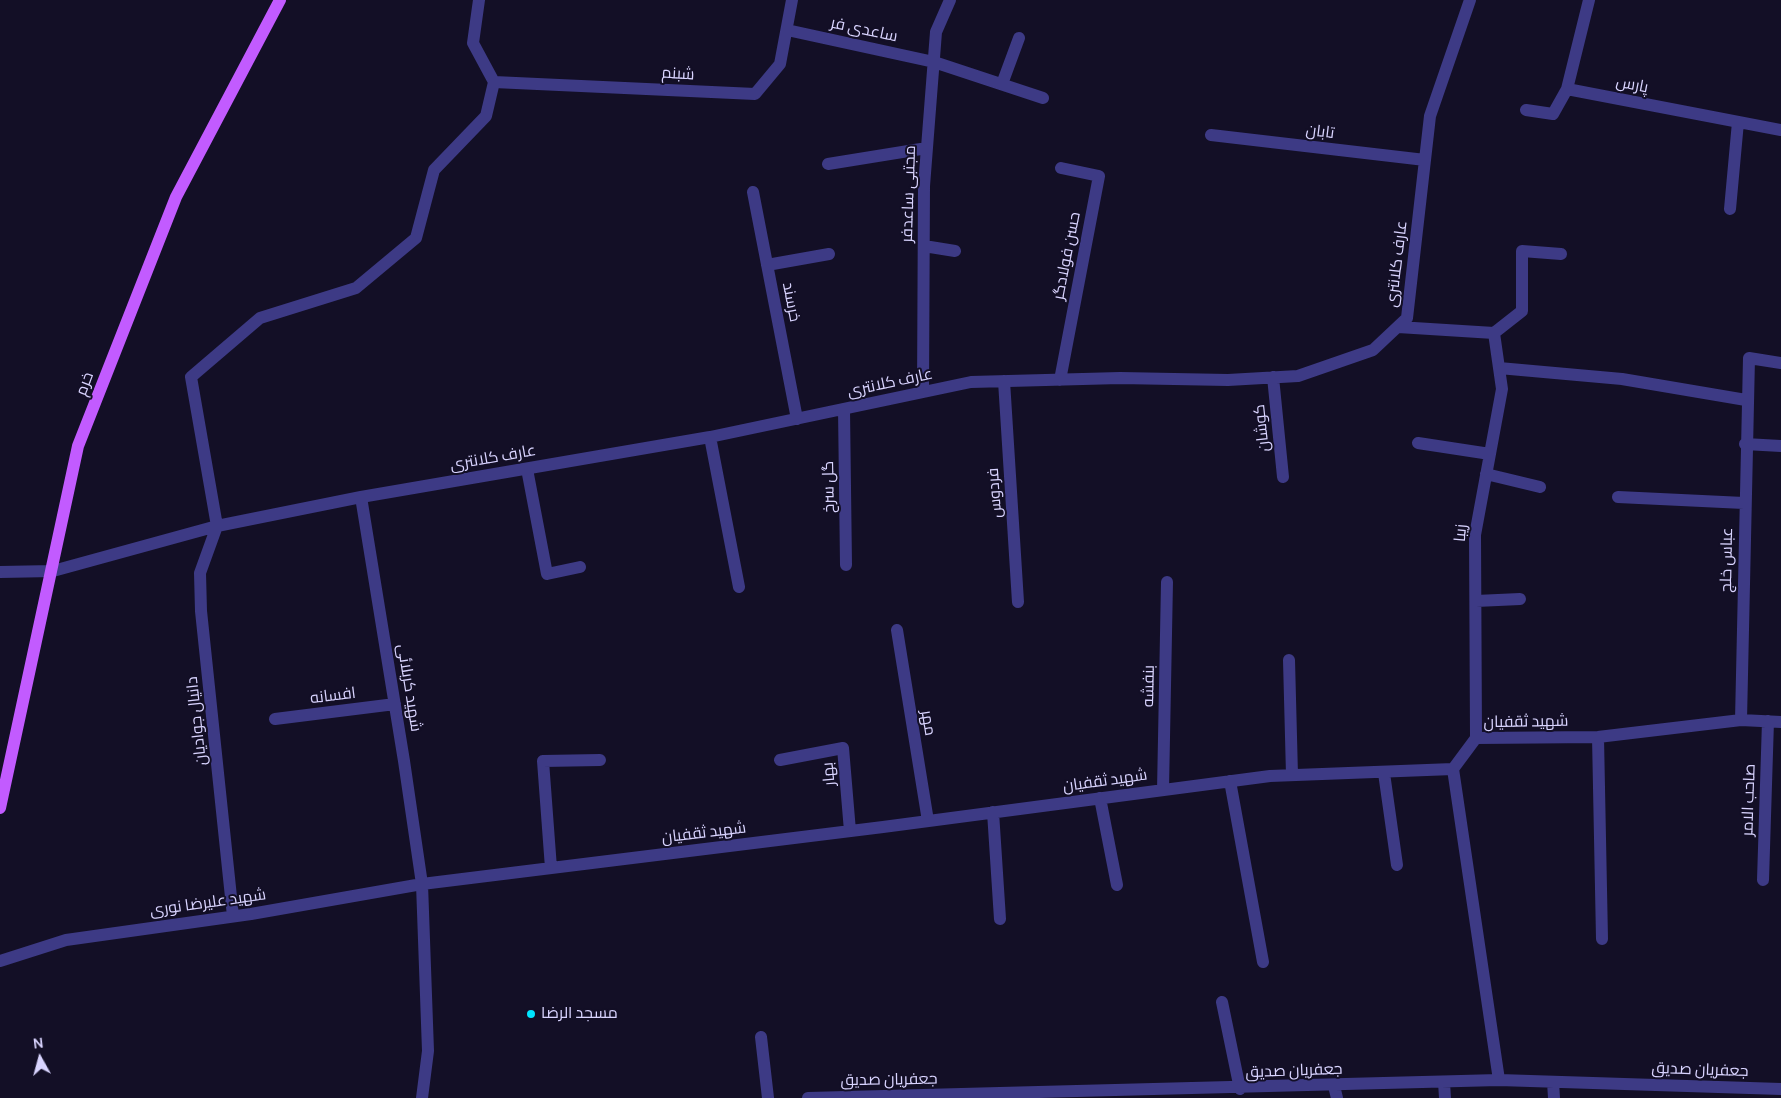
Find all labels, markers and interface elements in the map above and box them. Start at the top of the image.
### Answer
street label: ساعدی فر [829,14,899,46]
street label: شبنم [661,64,695,84]
street label: پارس [1614,72,1650,98]
street label: تابان [1305,121,1335,143]
street label: مجتبی ساعدفر [898,145,920,243]
street label: حسن فولادگر [1049,210,1085,302]
street label: عارف کلانتری [1382,220,1412,308]
street label: خرسند [778,280,804,324]
street label: عارف کلانتری [845,365,935,401]
street label: خرم [72,369,98,399]
street label: کوشان [1250,403,1274,453]
street label: عارف کلانتری [449,441,537,475]
street label: گل سرخ [819,461,839,513]
street label: فردوس [984,467,1006,519]
street label: زیبا [1451,523,1471,543]
street label: عباس خلج [1717,527,1737,593]
street label: شهید کربلائی [393,643,425,733]
street label: بنفشه [1139,665,1159,707]
street label: دانیال جوادیان [183,676,211,766]
street label: افسانه [309,684,357,708]
street label: مهر [917,709,939,737]
street label: شهید ثقفیان [1483,712,1569,732]
street label: بهار [818,761,840,787]
street label: صاحب الامر [1738,763,1760,837]
street label: شهید ثقفیان [1062,766,1148,796]
street label: شهید ثقفیان [661,818,747,848]
street label: شهید علیرضا نوری [149,885,267,921]
place label: مسجد الرضا [541,1004,618,1024]
marker: مسجد الرضا [525,1008,537,1020]
north arrow [15,1033,65,1083]
text: N [32,1033,44,1053]
street label: جعفریان صدیق [1651,1059,1749,1081]
street label: جعفریان صدیق [1245,1060,1343,1082]
street label: جعفریان صدیق [840,1070,938,1090]

